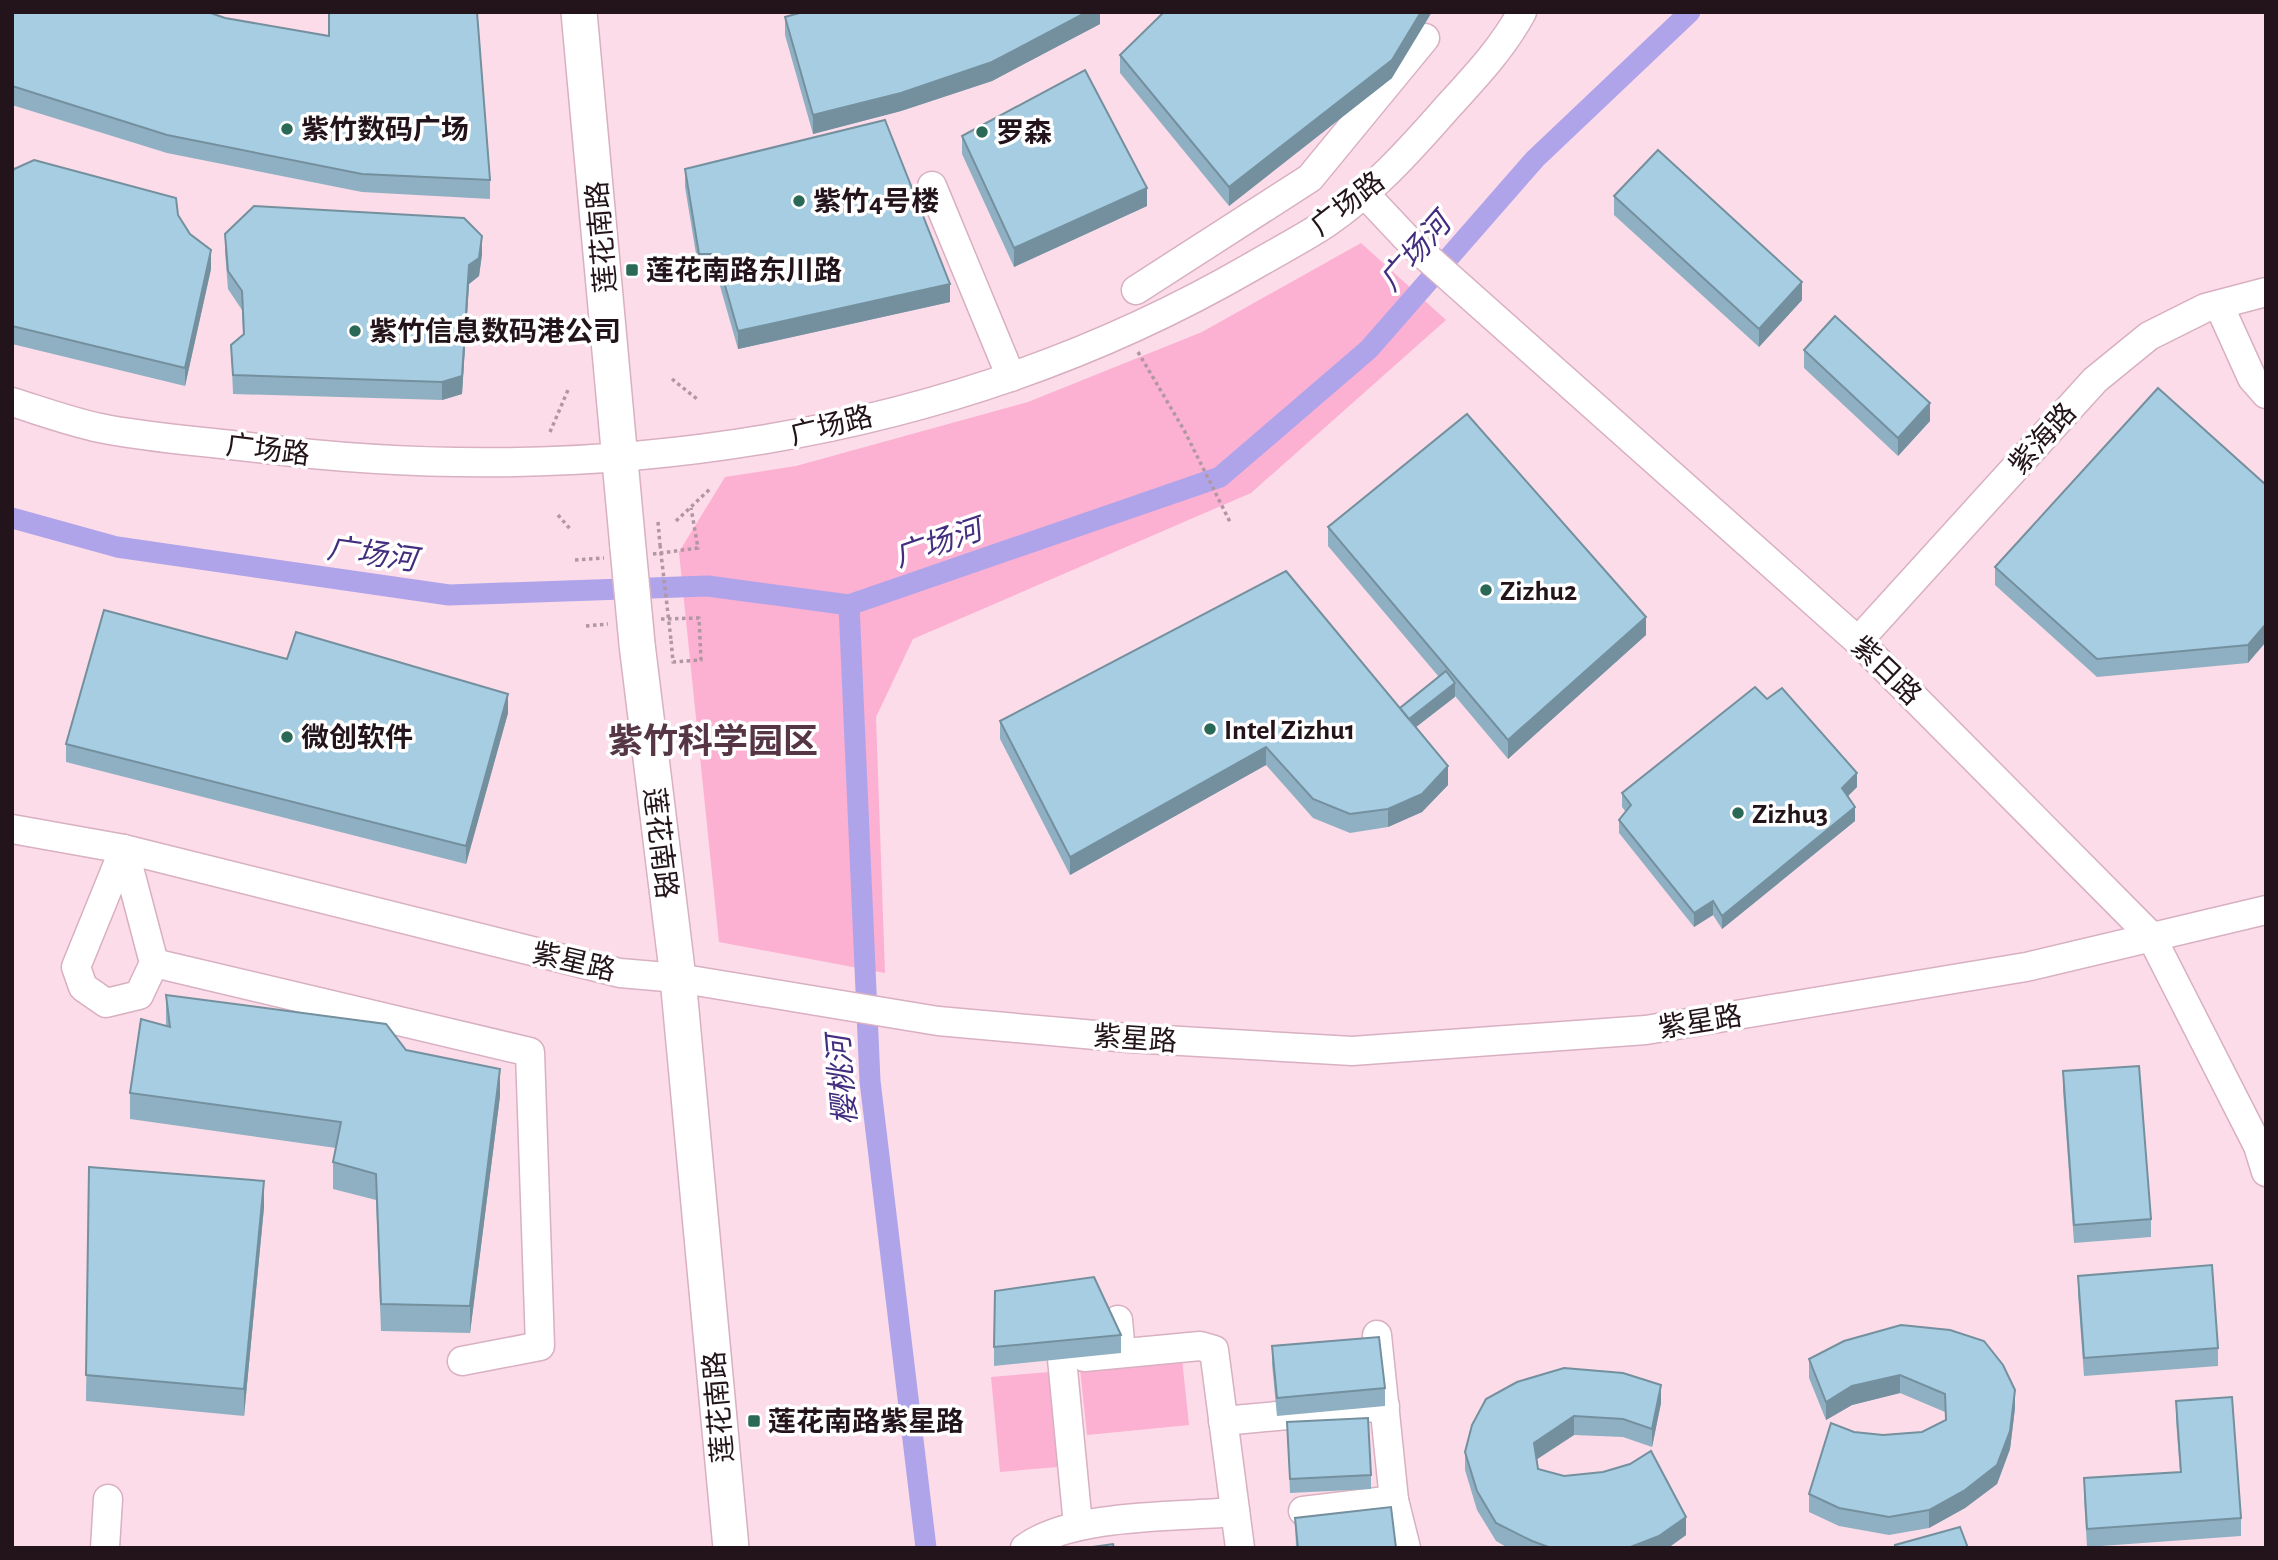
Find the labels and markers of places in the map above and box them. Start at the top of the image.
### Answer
place label: 紫竹数码广场 [301,114,469,145]
place label: 罗森 [996,118,1052,148]
marker: 紫竹数码广场 [279,121,295,137]
marker: 罗森 [974,124,990,140]
place label: 紫竹4号楼 [813,187,939,217]
marker: 紫竹4号楼 [791,193,807,209]
place label: 莲花南路东川路 [646,255,842,286]
marker: 莲花南路东川路 [624,262,640,278]
place label: 紫竹信息数码港公司 [369,316,621,347]
marker: 紫竹信息数码港公司 [347,323,363,339]
place label: Zizhu2 [1500,578,1577,606]
marker: Zizhu2 [1478,582,1494,598]
place label: Intel Zizhu1 [1224,717,1355,745]
marker: Intel Zizhu1 [1202,721,1218,737]
place label: 微创软件 [301,722,413,753]
marker: 微创软件 [279,729,295,745]
place label: Zizhu3 [1752,801,1828,829]
marker: Zizhu3 [1730,805,1746,821]
place label: 莲花南路紫星路 [768,1407,964,1437]
marker: 莲花南路紫星路 [746,1413,762,1429]

